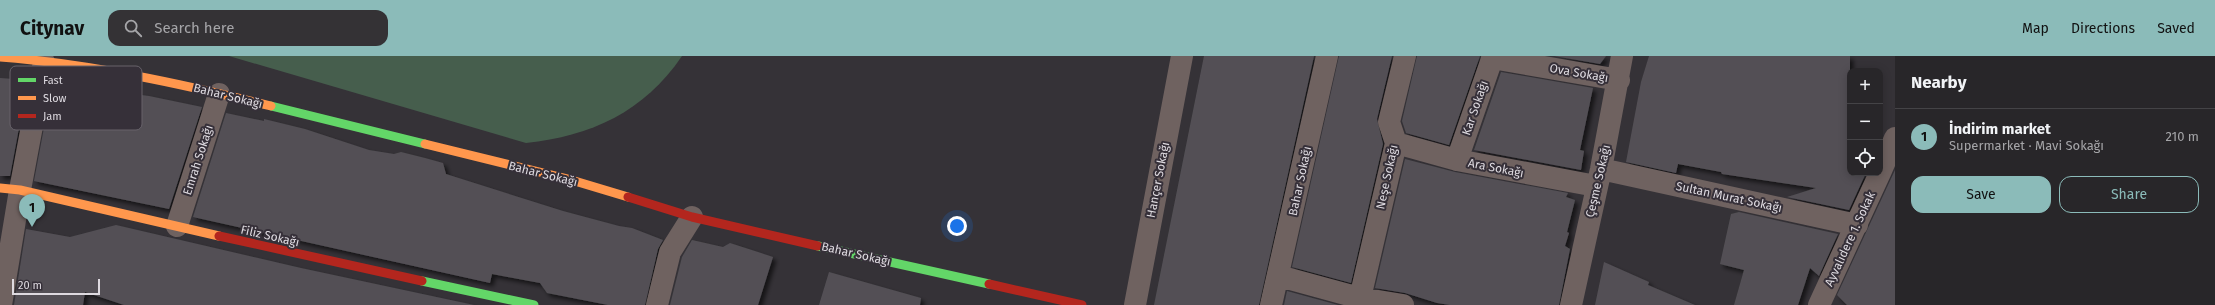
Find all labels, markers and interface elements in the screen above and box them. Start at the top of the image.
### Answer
search box [108,10,388,46]
text: Citynav [20,17,84,40]
icon: search [122,17,144,39]
text: Search here [154,19,234,37]
text: Map [2022,20,2049,37]
text: Directions [2071,20,2135,37]
text: Saved [2157,20,2195,37]
street label: Ova Sokağı [1549,61,1609,85]
legend [10,66,142,130]
map controls [1847,68,1883,176]
button: + [1847,68,1883,104]
text: Nearby [1911,72,1966,93]
text: Fast [43,74,63,87]
street label: Kar Sokağı [1459,79,1491,137]
street label: Bahar Sokağı [192,81,264,111]
text: Slow [43,92,67,105]
button: − [1847,104,1883,140]
text: Jam [43,110,62,123]
text: İndirim market [1949,120,2051,138]
street label: Emrah Sokağı [180,123,216,197]
text: 1 [1921,129,1927,144]
text: 210 m [2165,129,2199,144]
text: Supermarket · Mavi Sokağı [1949,138,2104,153]
button: locate [1847,140,1883,176]
street label: Hançer Sokağı [1144,141,1172,219]
street label: Neşe Sokağı [1373,143,1401,211]
street label: Çeşme Sokağı [1583,143,1613,219]
street label: Bahar Sokağı [1286,145,1314,217]
street label: Ara Sokağı [1467,156,1525,180]
street label: Bahar Sokağı [507,159,579,189]
button: Save [1911,176,2051,213]
button: Share [2059,176,2199,213]
street label: Sultan Murat Sokağı [1675,179,1783,215]
street label: Ayvalıdere 1. Sokak [1822,189,1878,289]
pin: 1 [19,194,45,227]
your location [947,216,967,236]
street label: Filiz Sokağı [239,222,301,250]
street label: Bahar Sokağı [820,239,892,269]
scale bar [12,277,100,296]
text: 20 m [18,279,42,292]

